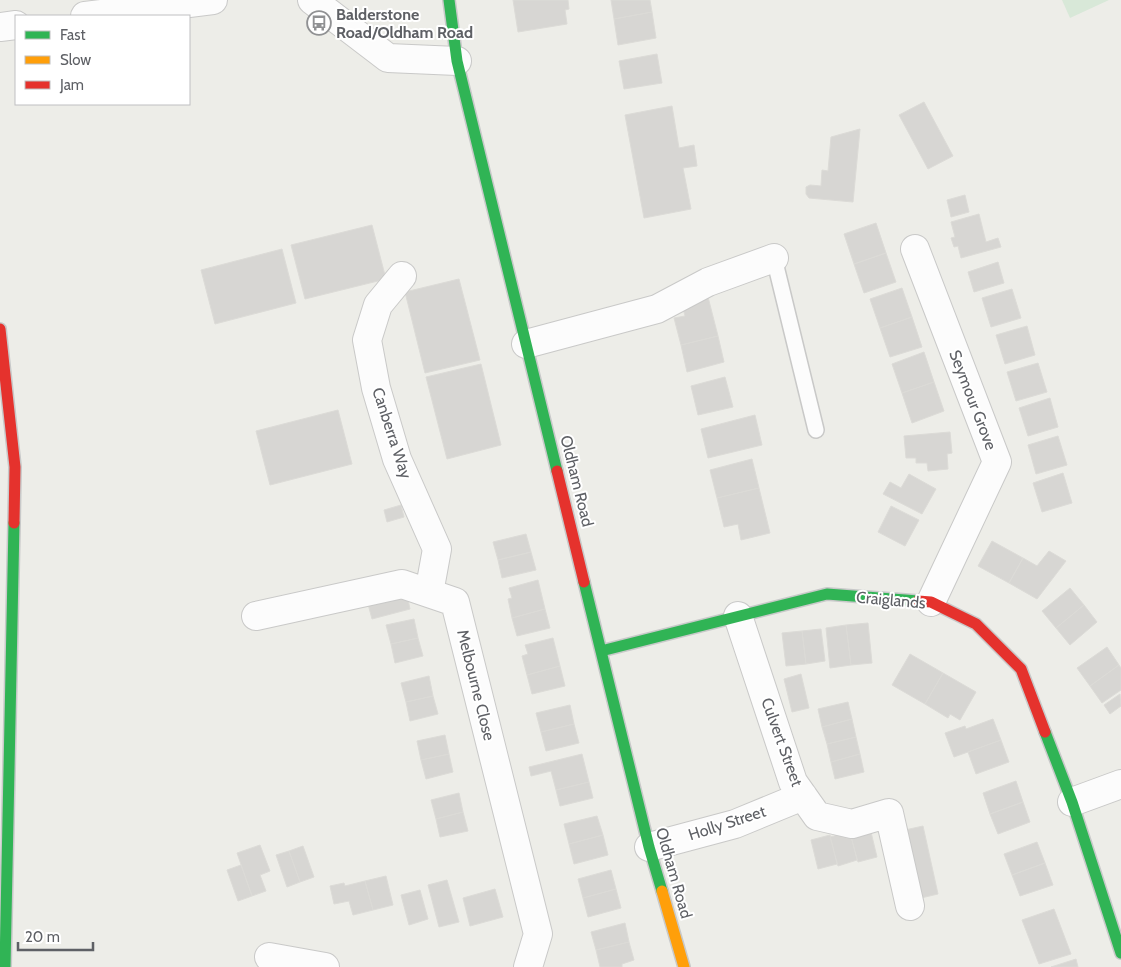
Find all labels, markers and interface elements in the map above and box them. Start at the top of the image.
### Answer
place label: Balderstone Road/Oldham Road [336,5,473,42]
bus stop icon: Balderstone Road/Oldham Road [306,10,332,36]
legend [15,15,190,105]
text: Fast [60,26,85,44]
text: Slow [60,51,91,69]
text: Jam [59,76,84,94]
street label: Seymour Grove [945,347,1001,453]
street label: Canberra Way [368,385,416,481]
street label: Oldham Road [556,433,598,529]
street label: Craiglands [855,588,927,613]
street label: Melbourne Close [453,627,499,743]
street label: Culvert Street [757,695,807,789]
street label: Holly Street [686,801,769,844]
street label: Oldham Road [652,825,696,921]
scale bar [18,920,92,952]
text: 20 m [25,928,60,946]

